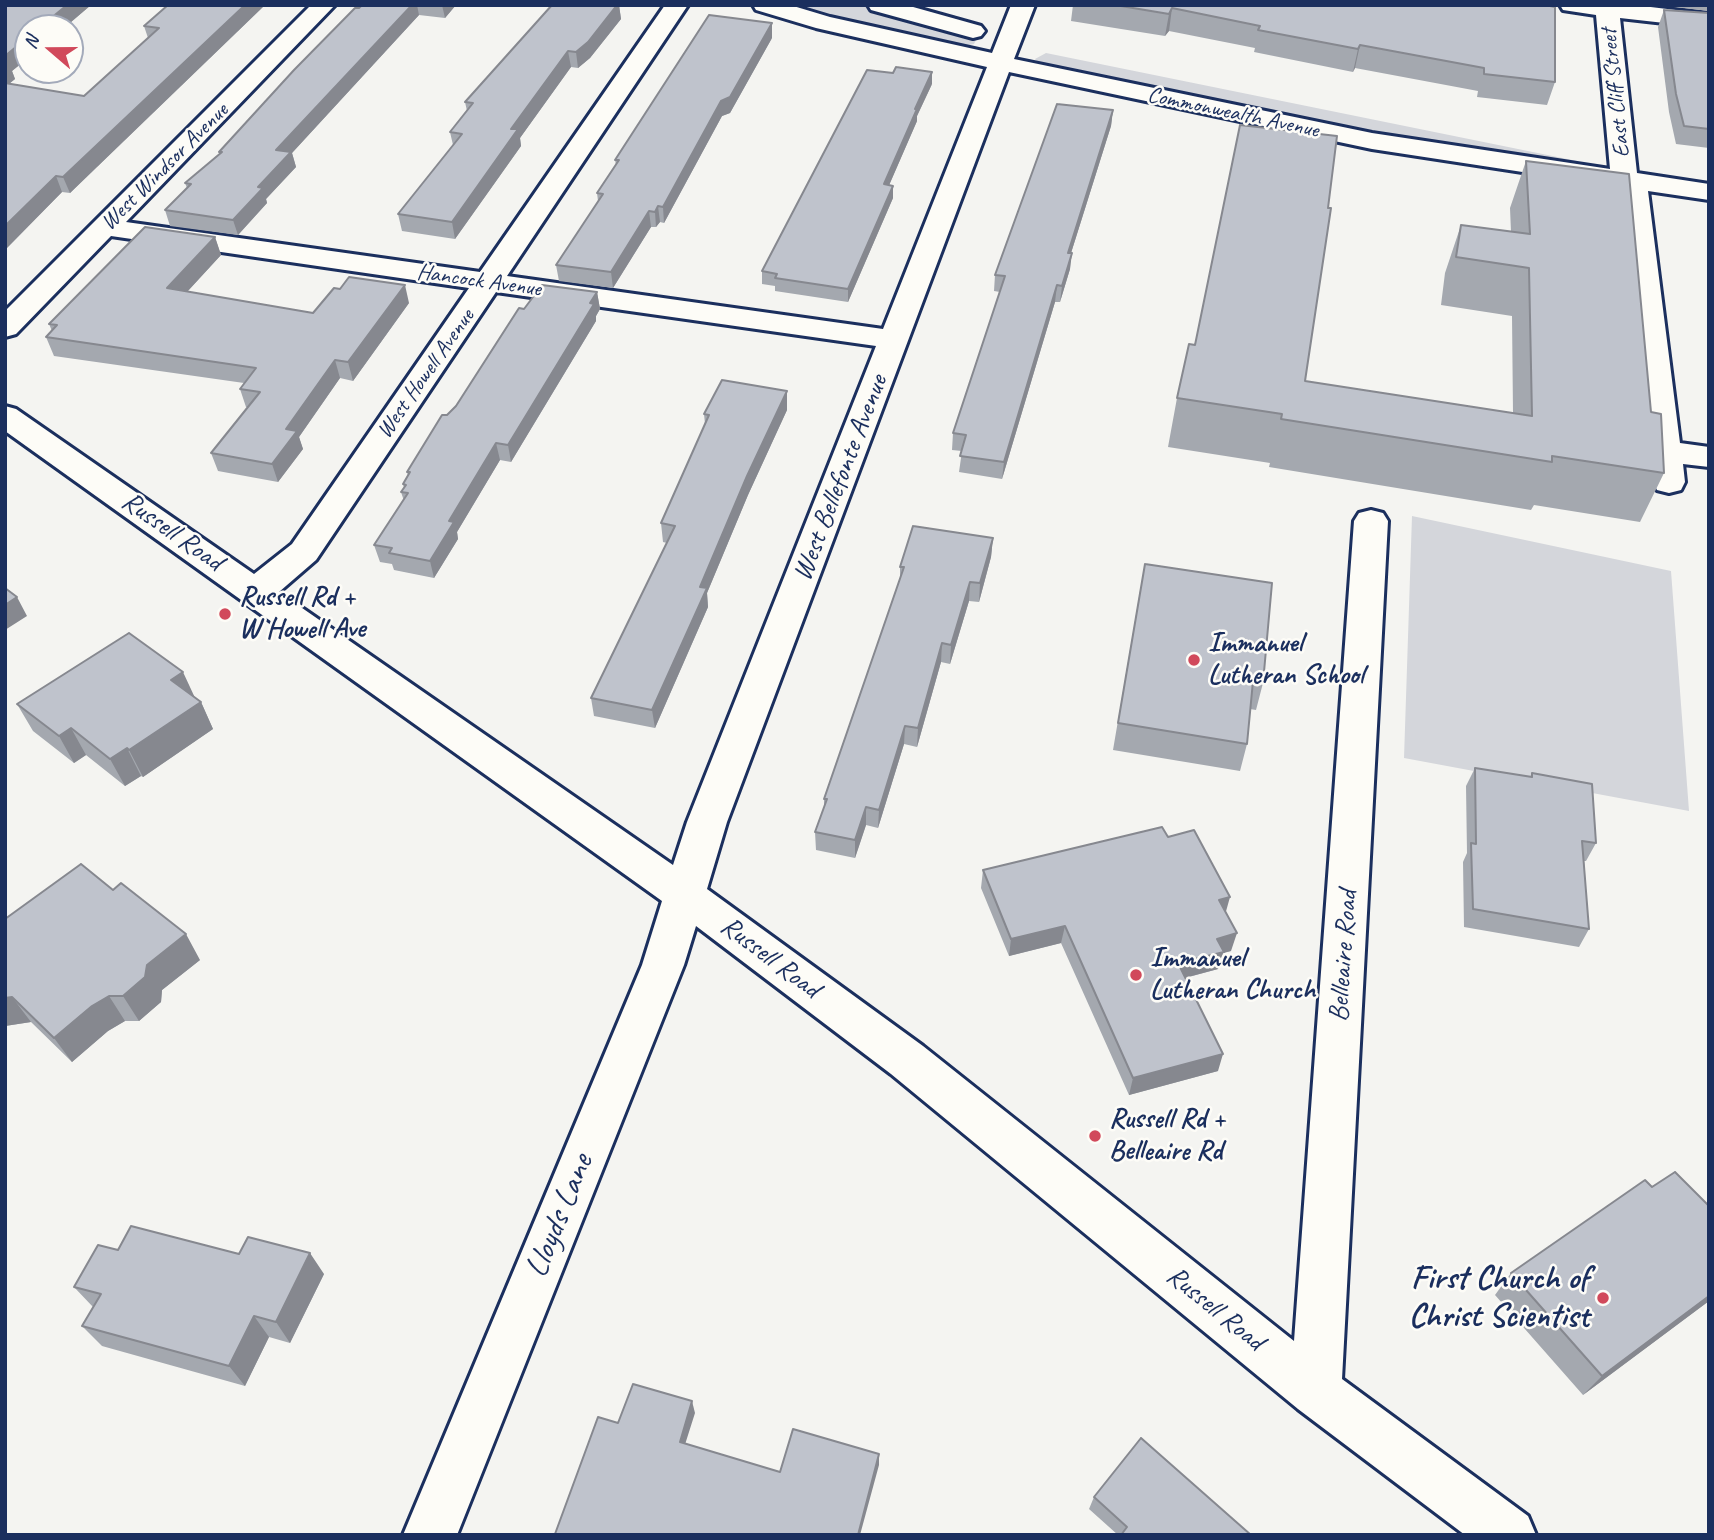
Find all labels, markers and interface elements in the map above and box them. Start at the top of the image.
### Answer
north arrow [14,14,84,84]
street label: East Cliff Street [1596,27,1636,159]
text: N [18,33,44,52]
street label: Commonwealth Avenue [1145,81,1321,145]
street label: West Windsor Avenue [96,98,234,236]
street label: Hancock Avenue [415,259,543,303]
street label: West Howell Avenue [371,304,481,444]
street label: West Bellefonte Avenue [786,370,896,586]
street label: Russell Road [115,485,229,579]
place label: Russell Rd + W Howell Ave [239,581,365,647]
marker: Russell Rd + W Howell Ave [217,606,233,622]
place label: Immanuel Lutheran School [1208,627,1364,693]
marker: Immanuel Lutheran School [1186,652,1202,668]
street label: Belleaire Road [1323,889,1365,1023]
street label: Russell Road [714,910,826,1006]
place label: Immanuel Lutheran Church [1150,942,1315,1008]
marker: Immanuel Lutheran Church [1128,967,1144,983]
place label: Russell Rd + Belleaire Rd [1109,1103,1225,1169]
marker: Russell Rd + Belleaire Rd [1087,1128,1103,1144]
street label: Lloyds Lane [517,1149,603,1283]
street label: Russell Road [1159,1259,1271,1359]
place label: First Church of Christ Scientist [1409,1259,1589,1337]
marker: First Church of Christ Scientist [1595,1290,1611,1306]

